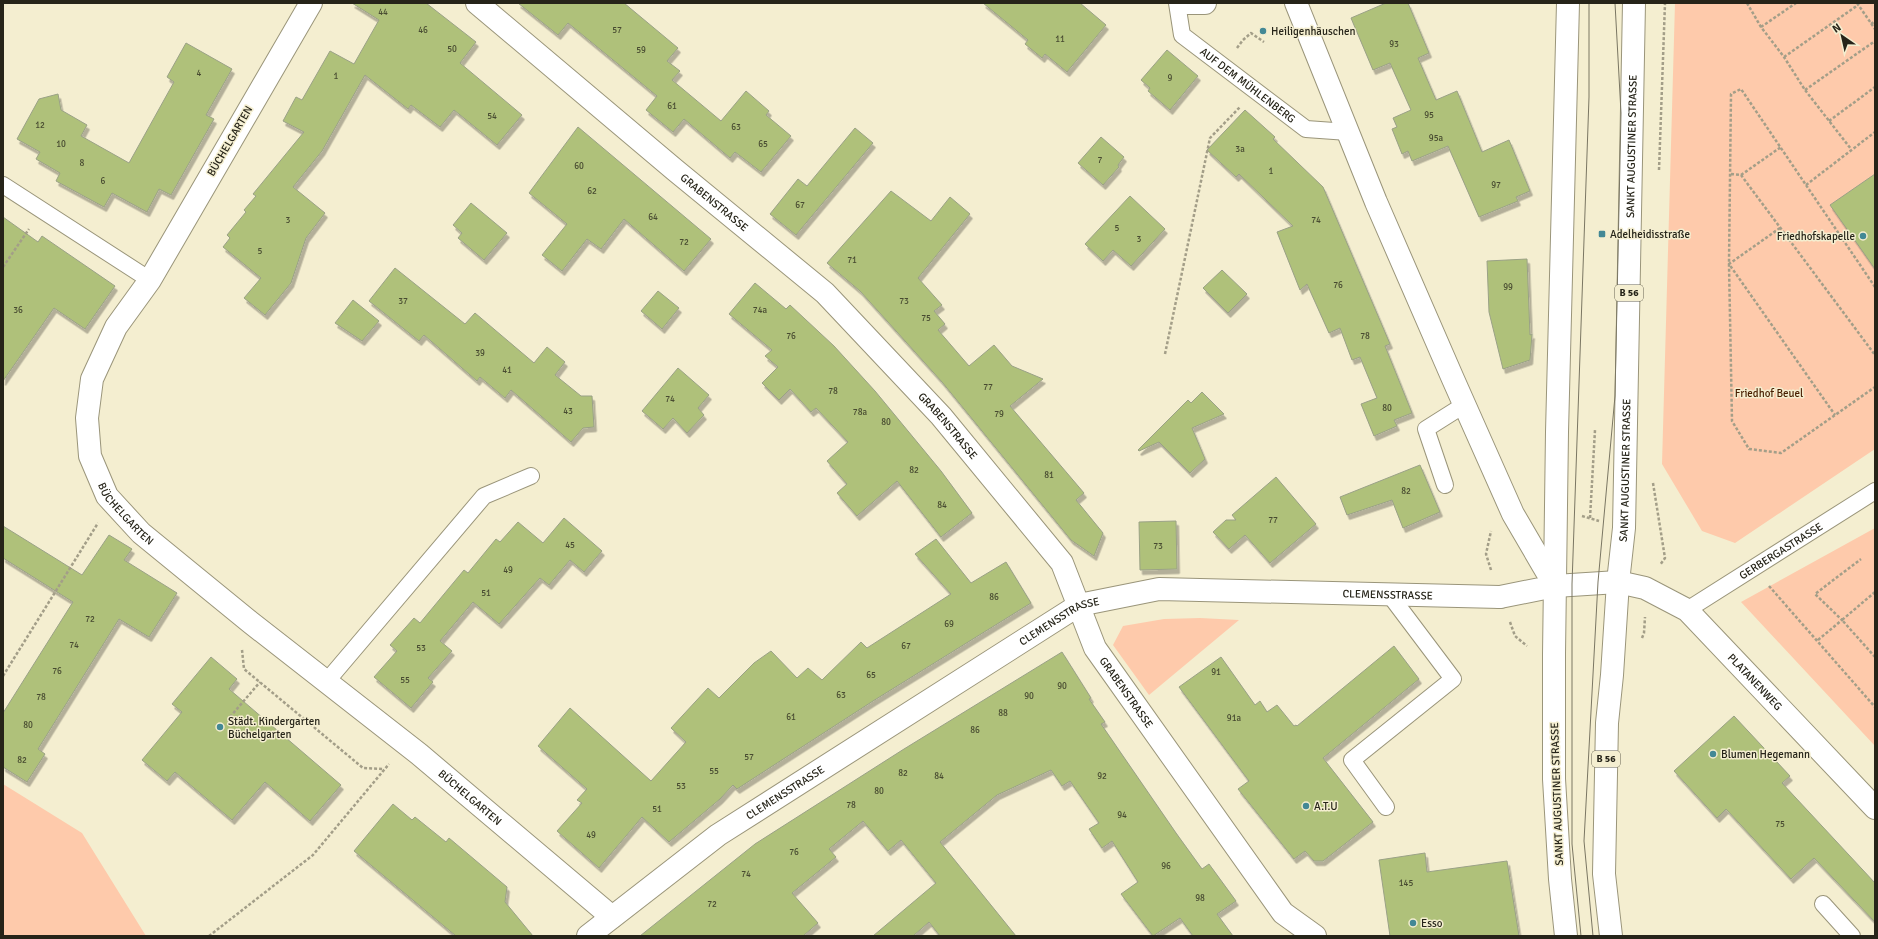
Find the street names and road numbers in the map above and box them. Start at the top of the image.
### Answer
street label: AUF DEM MÜHLENBERG [1198,45,1298,125]
street label: SANKT AUGUSTINER STRASSE [1623,75,1639,218]
street label: BÜCHELGARTEN [204,103,255,178]
street label: GRABENSTRASSE [678,171,751,234]
road number: B 56 [1615,285,1643,301]
street label: GRABENSTRASSE [916,390,980,462]
street label: SANKT AUGUSTINER STRASSE [1616,398,1633,542]
street label: BÜCHELGARTEN [95,480,157,547]
street label: GERBERGASTRASSE [1737,519,1825,582]
street label: CLEMENSSTRASSE [1342,587,1433,602]
street label: CLEMENSSTRASSE [1017,595,1100,648]
street label: PLATANENWEG [1725,651,1785,713]
street label: GRABENSTRASSE [1097,654,1156,730]
street label: SANKT AUGUSTINER STRASSE [1548,722,1566,866]
road number: B 56 [1592,751,1620,767]
street label: CLEMENSSTRASSE [743,763,827,822]
street label: BÜCHELGARTEN [436,767,505,828]

